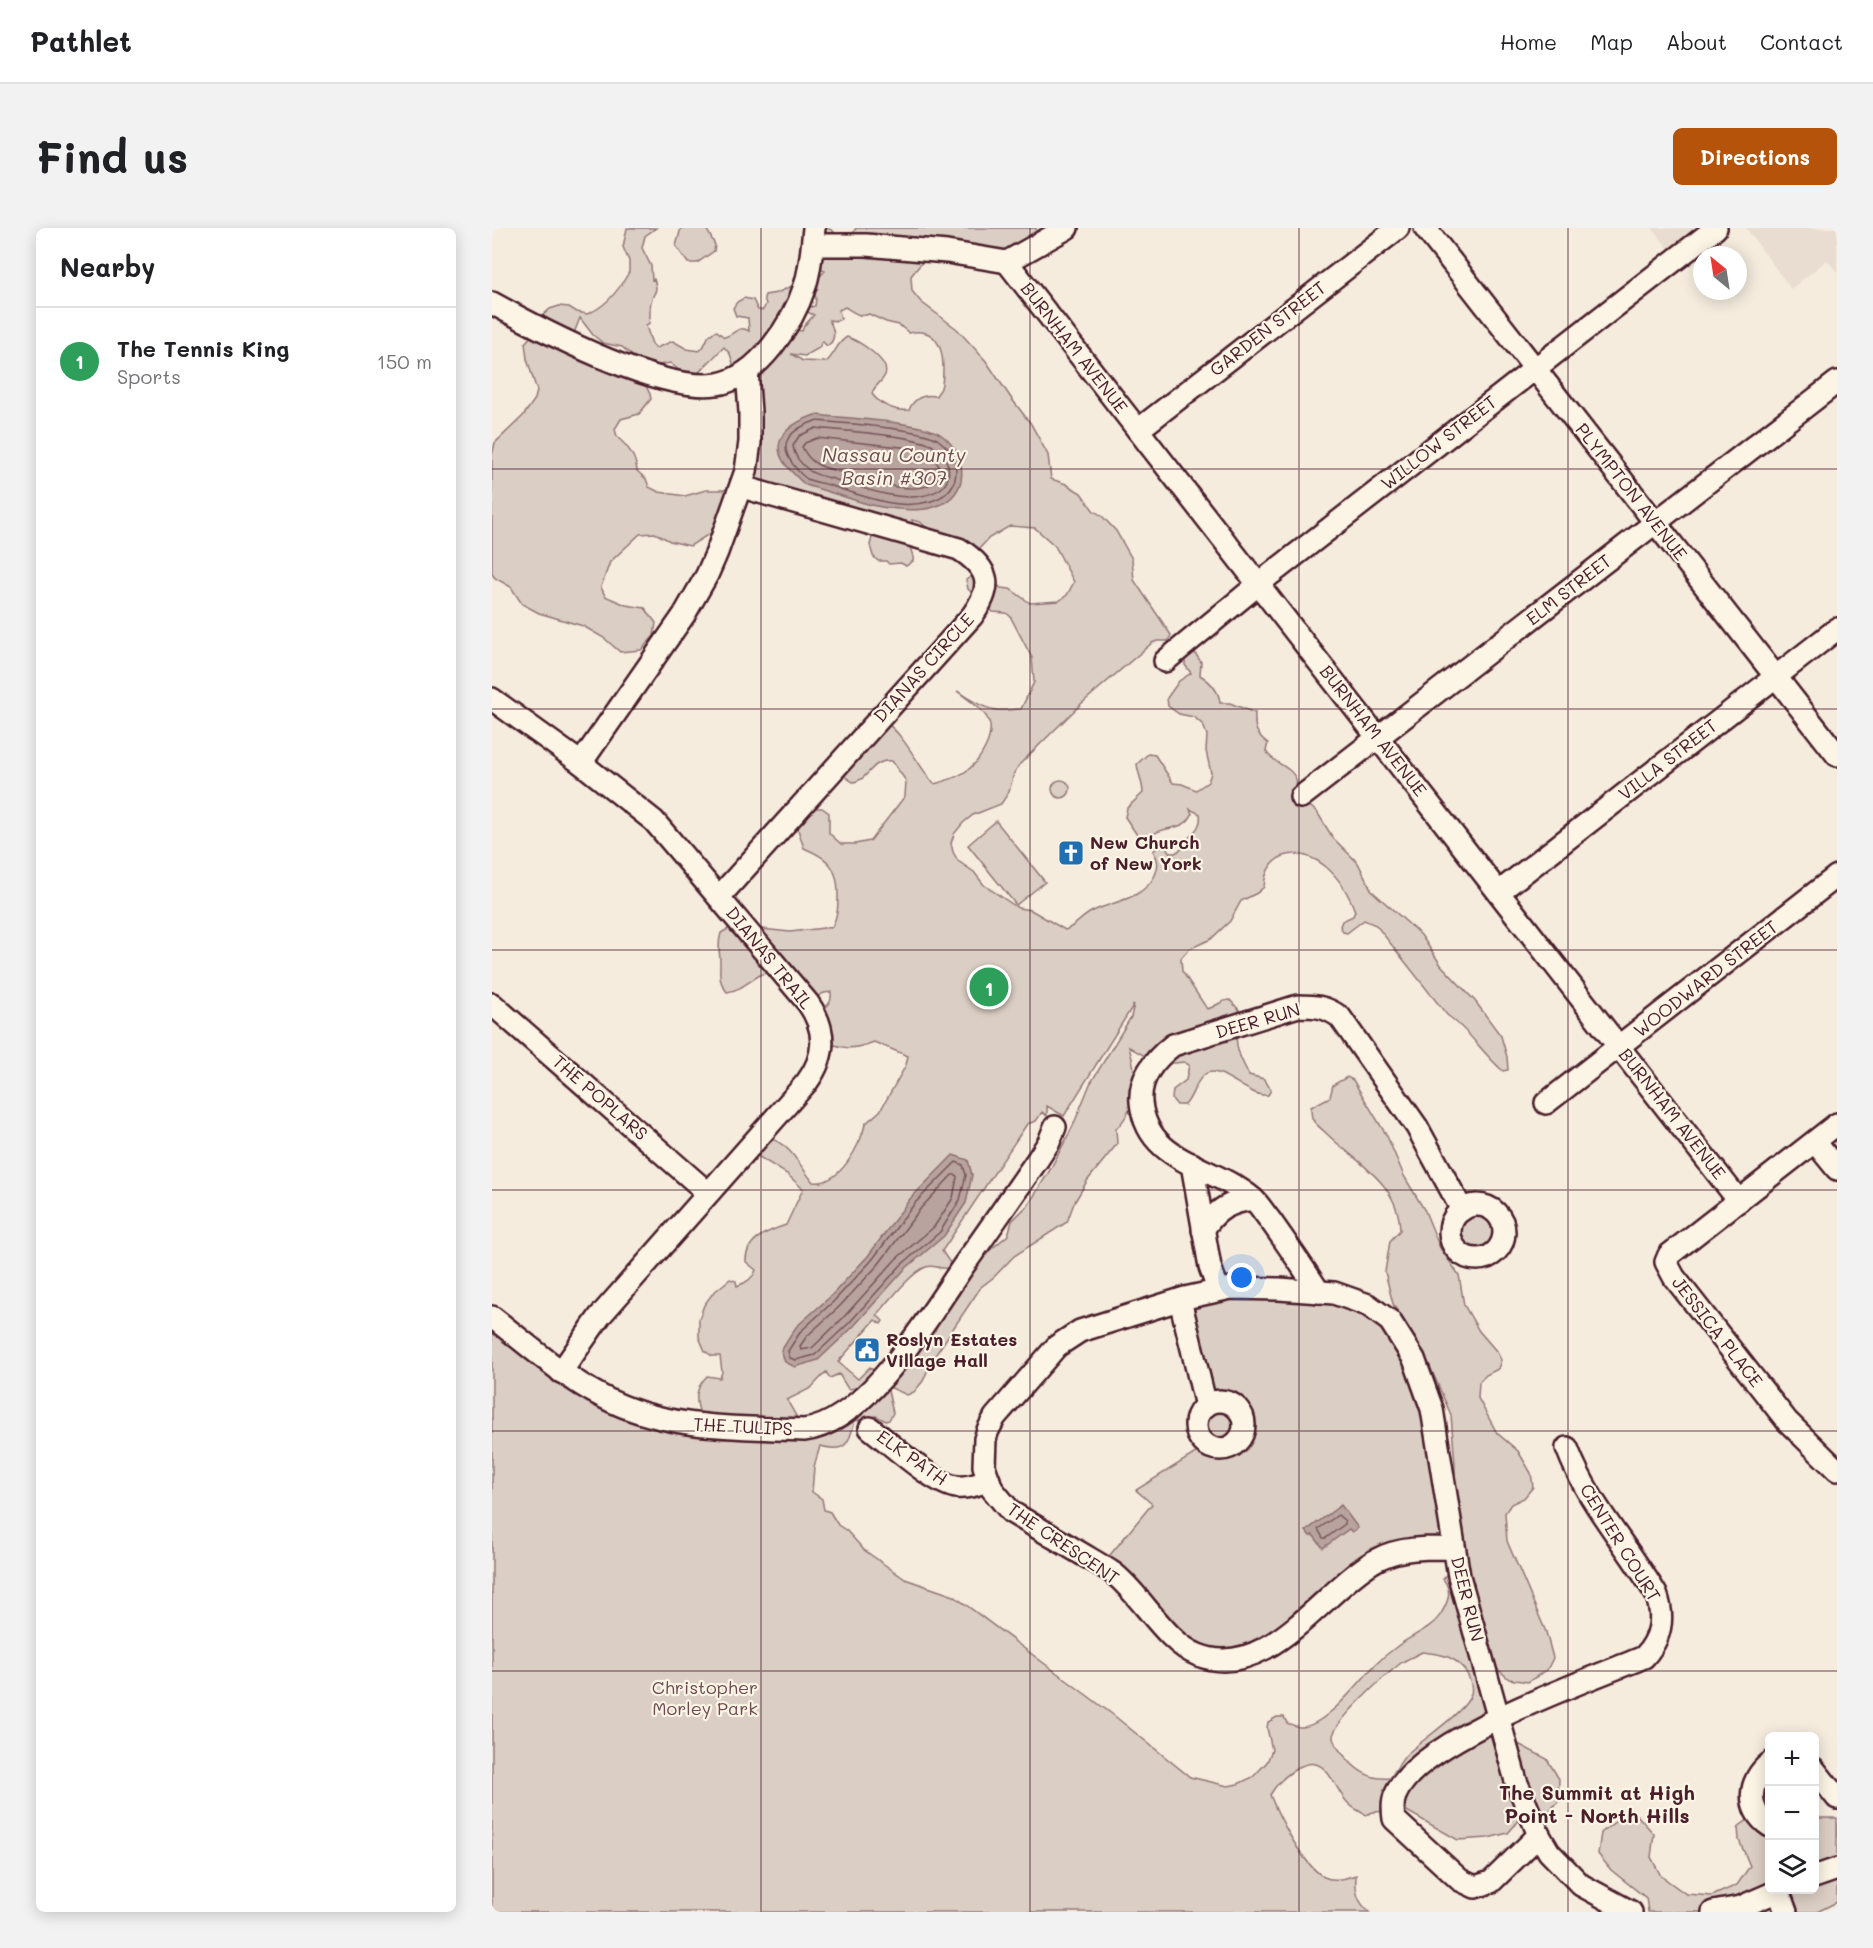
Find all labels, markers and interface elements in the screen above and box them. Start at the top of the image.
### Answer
text: Pathlet [30,23,132,59]
text: Home [1500,28,1557,55]
text: Map [1590,28,1633,55]
text: About [1666,28,1727,55]
text: Contact [1760,28,1843,55]
button: Directions [1673,128,1837,185]
text: Find us [36,129,188,184]
north arrow [1693,246,1747,300]
text: Nearby [60,250,155,284]
street label: GARDEN STREET [1204,275,1330,381]
street label: BURNHAM AVENUE [1016,277,1134,418]
text: The Tennis King [117,334,289,363]
text: 1 [75,348,84,374]
text: 150 m [377,348,432,374]
text: Sports [117,363,181,389]
street label: WILLOW STREET [1376,389,1501,495]
street label: PLYMPTON AVENUE [1571,418,1693,565]
water label: Nassau County Basin #307 [822,441,966,490]
street label: ELM STREET [1521,548,1616,630]
street label: DIANAS CIRCLE [868,608,979,727]
street label: BURNHAM AVENUE [1315,660,1433,801]
street label: VILLA STREET [1613,713,1722,805]
place label: New Church of New York [1090,830,1202,875]
church icon: New Church of New York [1056,838,1086,868]
street label: DIANAS TRAIL [721,901,819,1014]
street label: WOODWARD STREET [1628,914,1782,1042]
pin: 1 [970,964,1008,1010]
street label: DEER RUN [1213,996,1303,1044]
street label: BURNHAM AVENUE [1614,1043,1732,1184]
street label: THE POPLARS [548,1049,653,1145]
your location [1227,1263,1256,1292]
street label: JESSICA PLACE [1667,1271,1769,1392]
place label: Roslyn Estates Village Hall [886,1327,1017,1372]
public building icon: Roslyn Estates Village Hall [852,1335,882,1365]
street label: THE TULIPS [693,1411,793,1441]
street label: ELK PATH [872,1424,953,1490]
street label: CENTER COURT [1575,1479,1667,1606]
street label: THE CRESCENT [1003,1497,1124,1590]
street label: DEER RUN [1446,1554,1490,1644]
park label: Christopher Morley Park [652,1675,758,1720]
map controls [1765,1732,1819,1894]
button: + [1765,1732,1819,1786]
district label: The Summit at High Point - North Hills [1499,1779,1695,1828]
button: − [1765,1786,1819,1840]
button: layers [1765,1840,1819,1894]

